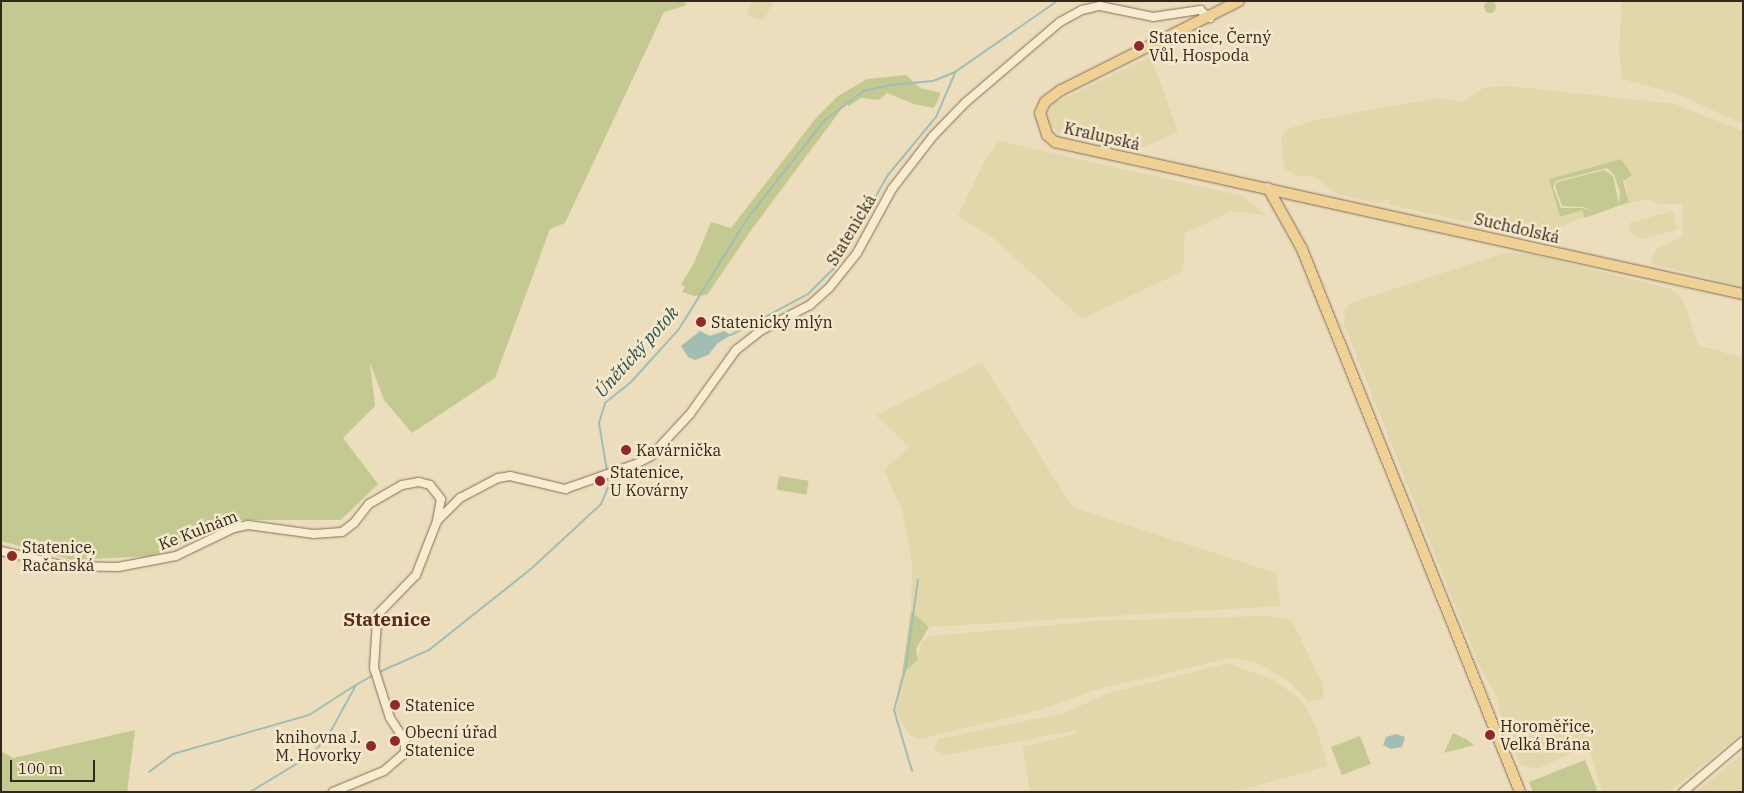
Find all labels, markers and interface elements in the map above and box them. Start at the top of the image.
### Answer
place label: Statenice, Černý Vůl, Hospoda [1149,27,1271,65]
marker: Statenice, Černý Vůl, Hospoda [1133,40,1145,52]
street label: Kralupská [1062,118,1142,154]
street label: Statenická [822,191,880,269]
street label: Suchdolská [1472,209,1562,247]
water label: Únětický potok [591,302,683,402]
place label: Statenický mlýn [711,312,833,332]
marker: Statenický mlýn [695,316,707,328]
place label: Kavárnička [636,440,721,460]
marker: Kavárnička [620,444,632,456]
place label: Statenice, U Kovárny [610,462,688,500]
marker: Statenice, U Kovárny [594,475,606,487]
street label: Ke Kulnám [156,506,240,554]
place label: Statenice, Račanská [22,537,96,575]
marker: Statenice, Račanská [6,550,18,562]
district label: Statenice [343,609,431,631]
place label: Statenice [405,695,475,715]
marker: Statenice [389,699,401,711]
place label: Horoměřice, Velká Brána [1500,716,1594,754]
place label: Obecní úřad Statenice [405,722,497,760]
place label: knihovna J. M. Hovorky [275,727,361,765]
marker: Horoměřice, Velká Brána [1484,729,1496,741]
marker: Obecní úřad Statenice [389,735,401,747]
marker: knihovna J. M. Hovorky [365,740,377,752]
scale bar [12,750,98,782]
text: 100 m [18,759,63,778]

